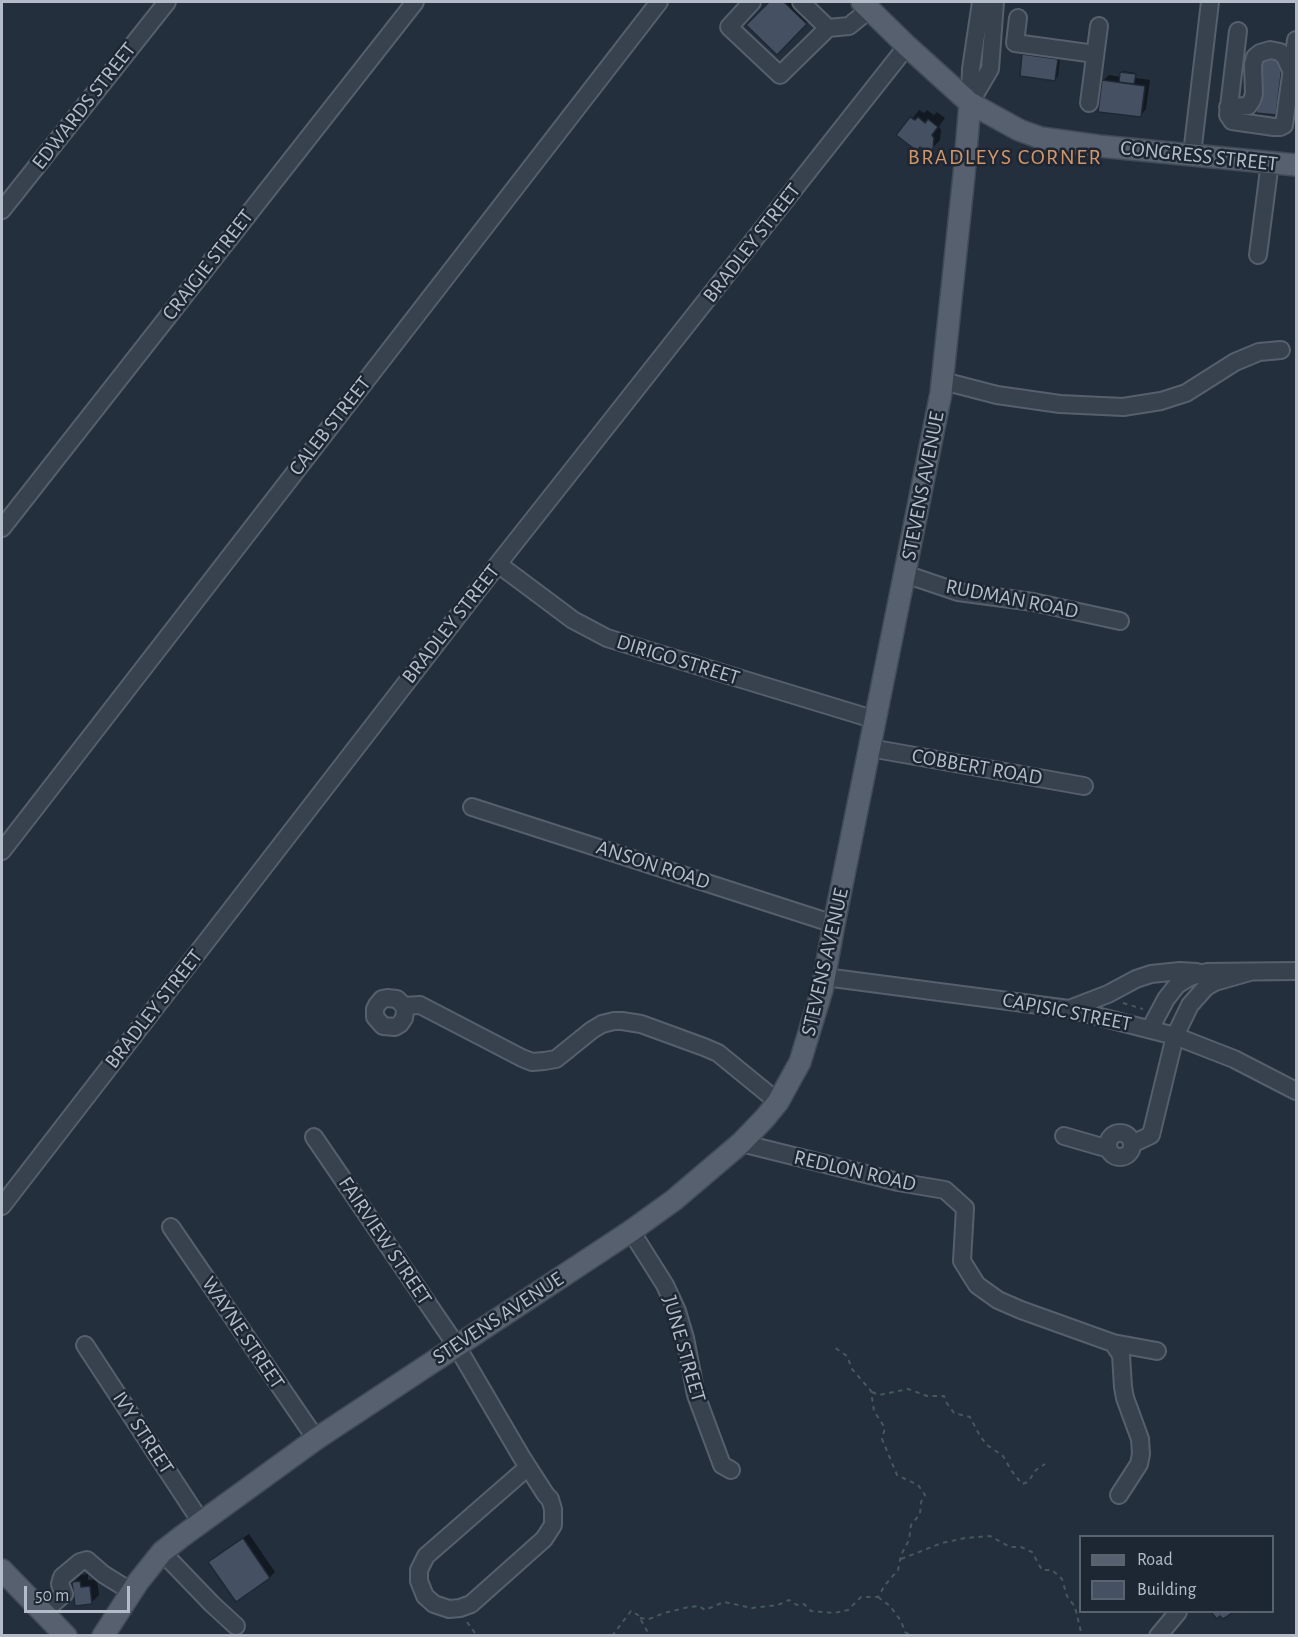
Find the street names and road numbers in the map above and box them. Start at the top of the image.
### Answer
street label: EDWARDS STREET [27,37,141,175]
street label: CONGRESS STREET [1119,135,1279,177]
street label: BRADLEY STREET [698,178,806,308]
street label: CRAIGIE STREET [157,205,259,325]
street label: CALEB STREET [284,371,376,481]
street label: STEVENS AVENUE [896,410,950,562]
street label: BRADLEY STREET [397,559,505,689]
street label: RUDMAN ROAD [944,574,1080,624]
street label: DIRIGO STREET [613,629,743,691]
street label: COBBERT ROAD [910,743,1044,791]
street label: ANSON ROAD [593,835,713,895]
street label: STEVENS AVENUE [796,886,854,1038]
street label: BRADLEY STREET [100,944,208,1074]
street label: CAPISIC STREET [1000,987,1134,1037]
street label: REDLON ROAD [791,1145,919,1197]
street label: FAIRVIEW STREET [333,1172,437,1310]
street label: STEVENS AVENUE [428,1266,568,1370]
street label: WAYNE STREET [196,1272,290,1394]
street label: JUNE STREET [657,1293,711,1405]
street label: IVY STREET [107,1387,179,1479]

